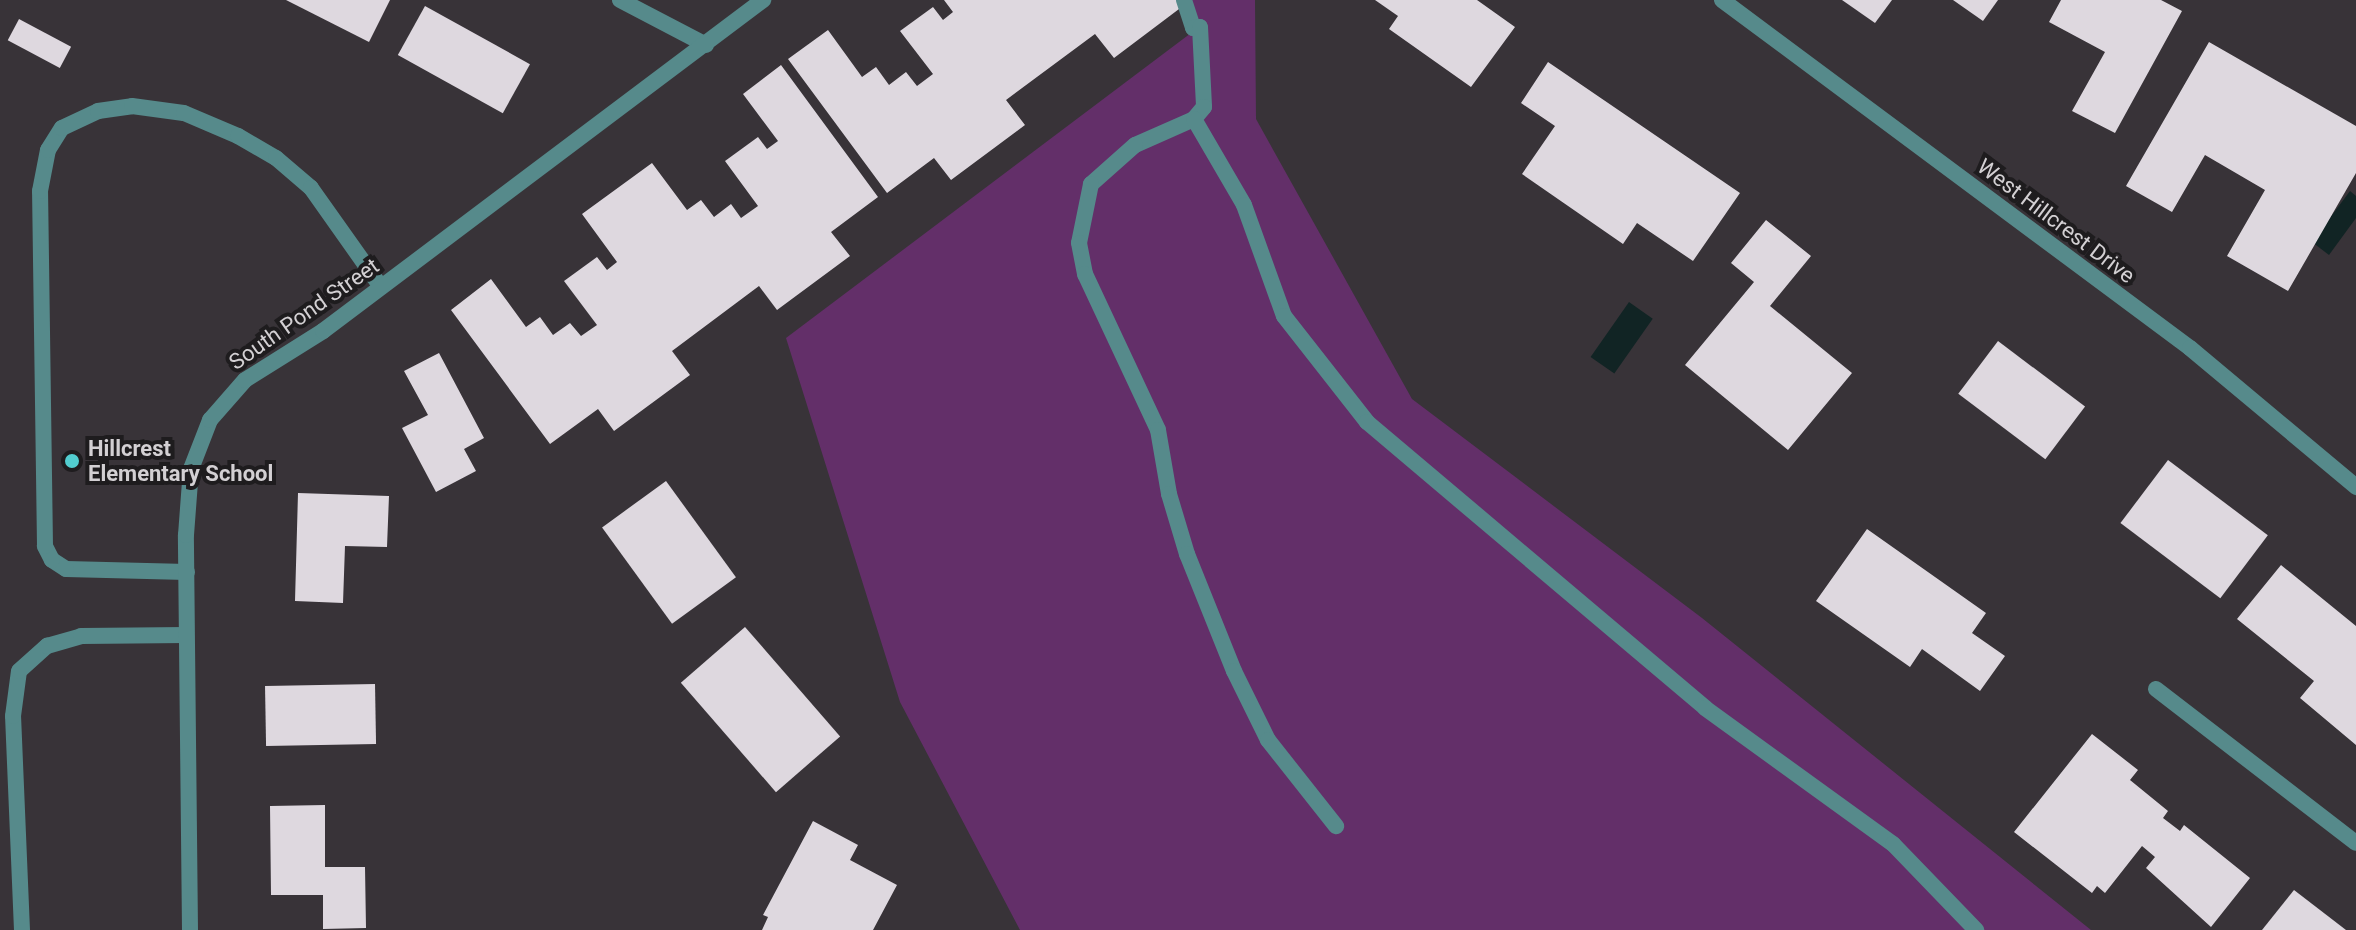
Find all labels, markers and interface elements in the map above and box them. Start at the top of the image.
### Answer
street label: West Hillcrest Drive [1972,153,2140,289]
street label: South Pond Street [224,252,384,376]
place label: Hillcrest Elementary School [88,435,273,486]
marker: Hillcrest Elementary School [63,452,81,470]

